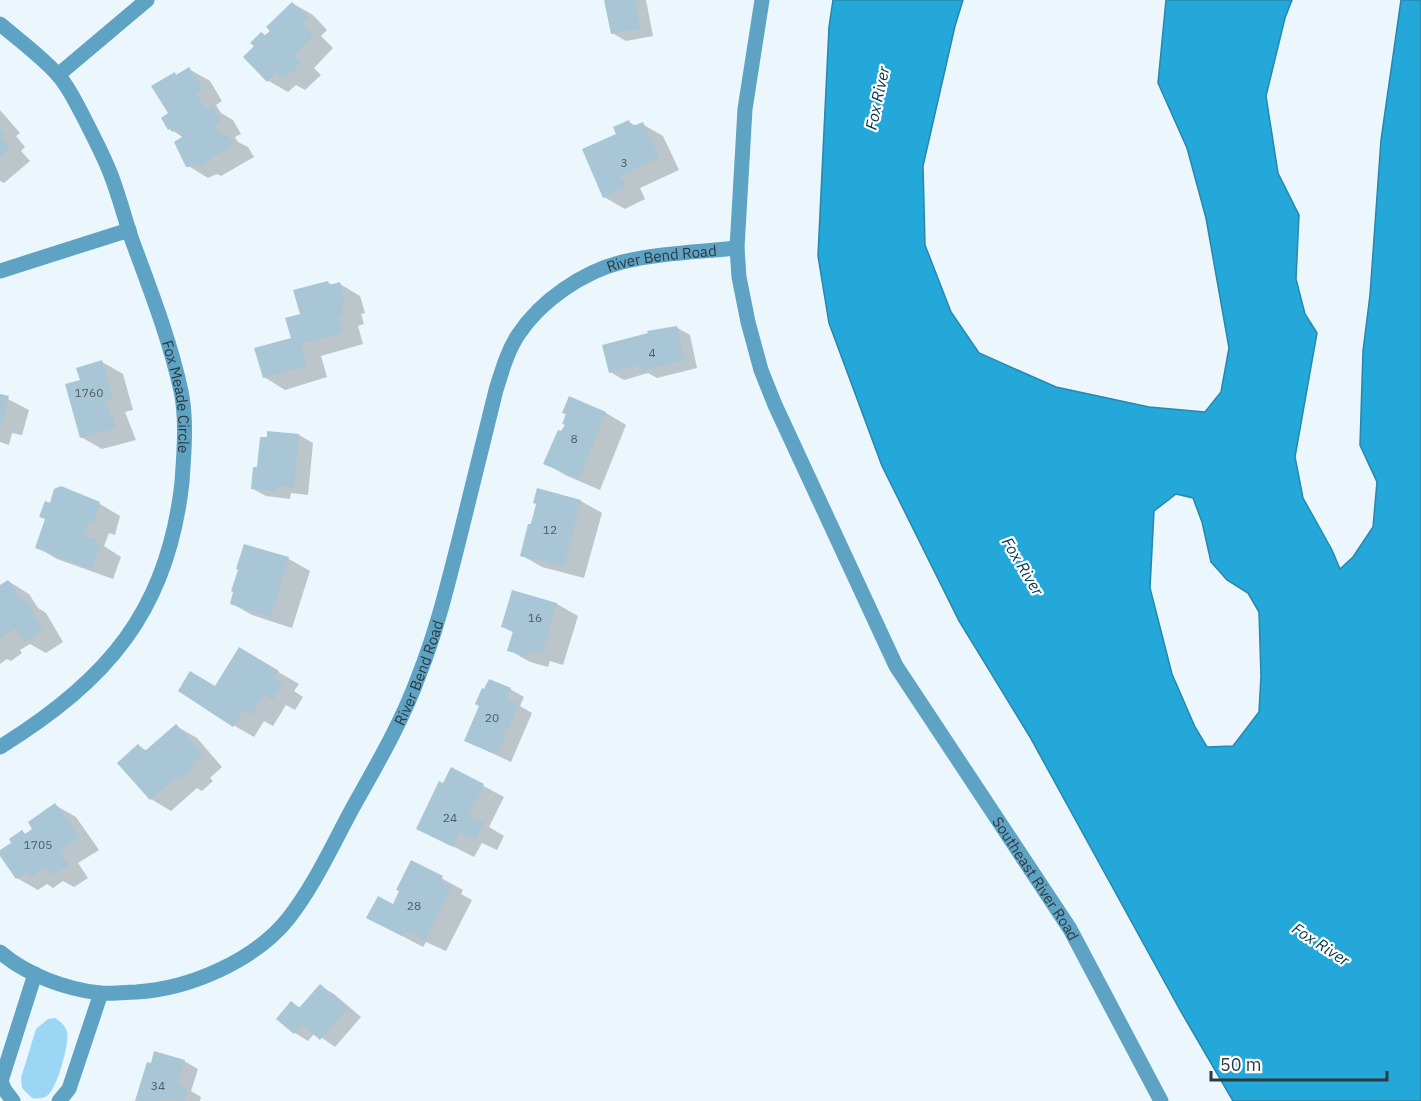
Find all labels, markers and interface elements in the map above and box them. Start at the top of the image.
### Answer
water label: Fox River [861,63,894,132]
house number: 3 [620,155,628,170]
street label: River Bend Road [604,240,717,276]
street label: Fox Meade Circle [158,338,194,454]
house number: 4 [648,345,656,360]
house number: 1760 [75,385,103,400]
house number: 8 [570,431,578,446]
house number: 12 [543,522,557,537]
water label: Fox River [998,533,1049,600]
house number: 16 [528,610,542,625]
street label: River Bend Road [389,618,447,728]
house number: 20 [485,710,499,725]
house number: 24 [443,810,457,825]
street label: Southeast River Road [989,813,1084,943]
house number: 1705 [24,837,52,852]
house number: 28 [407,898,421,913]
water label: Fox River [1289,918,1354,971]
scale bar [1211,1044,1386,1082]
text: 50 m [1220,1053,1262,1076]
house number: 34 [151,1078,165,1093]

